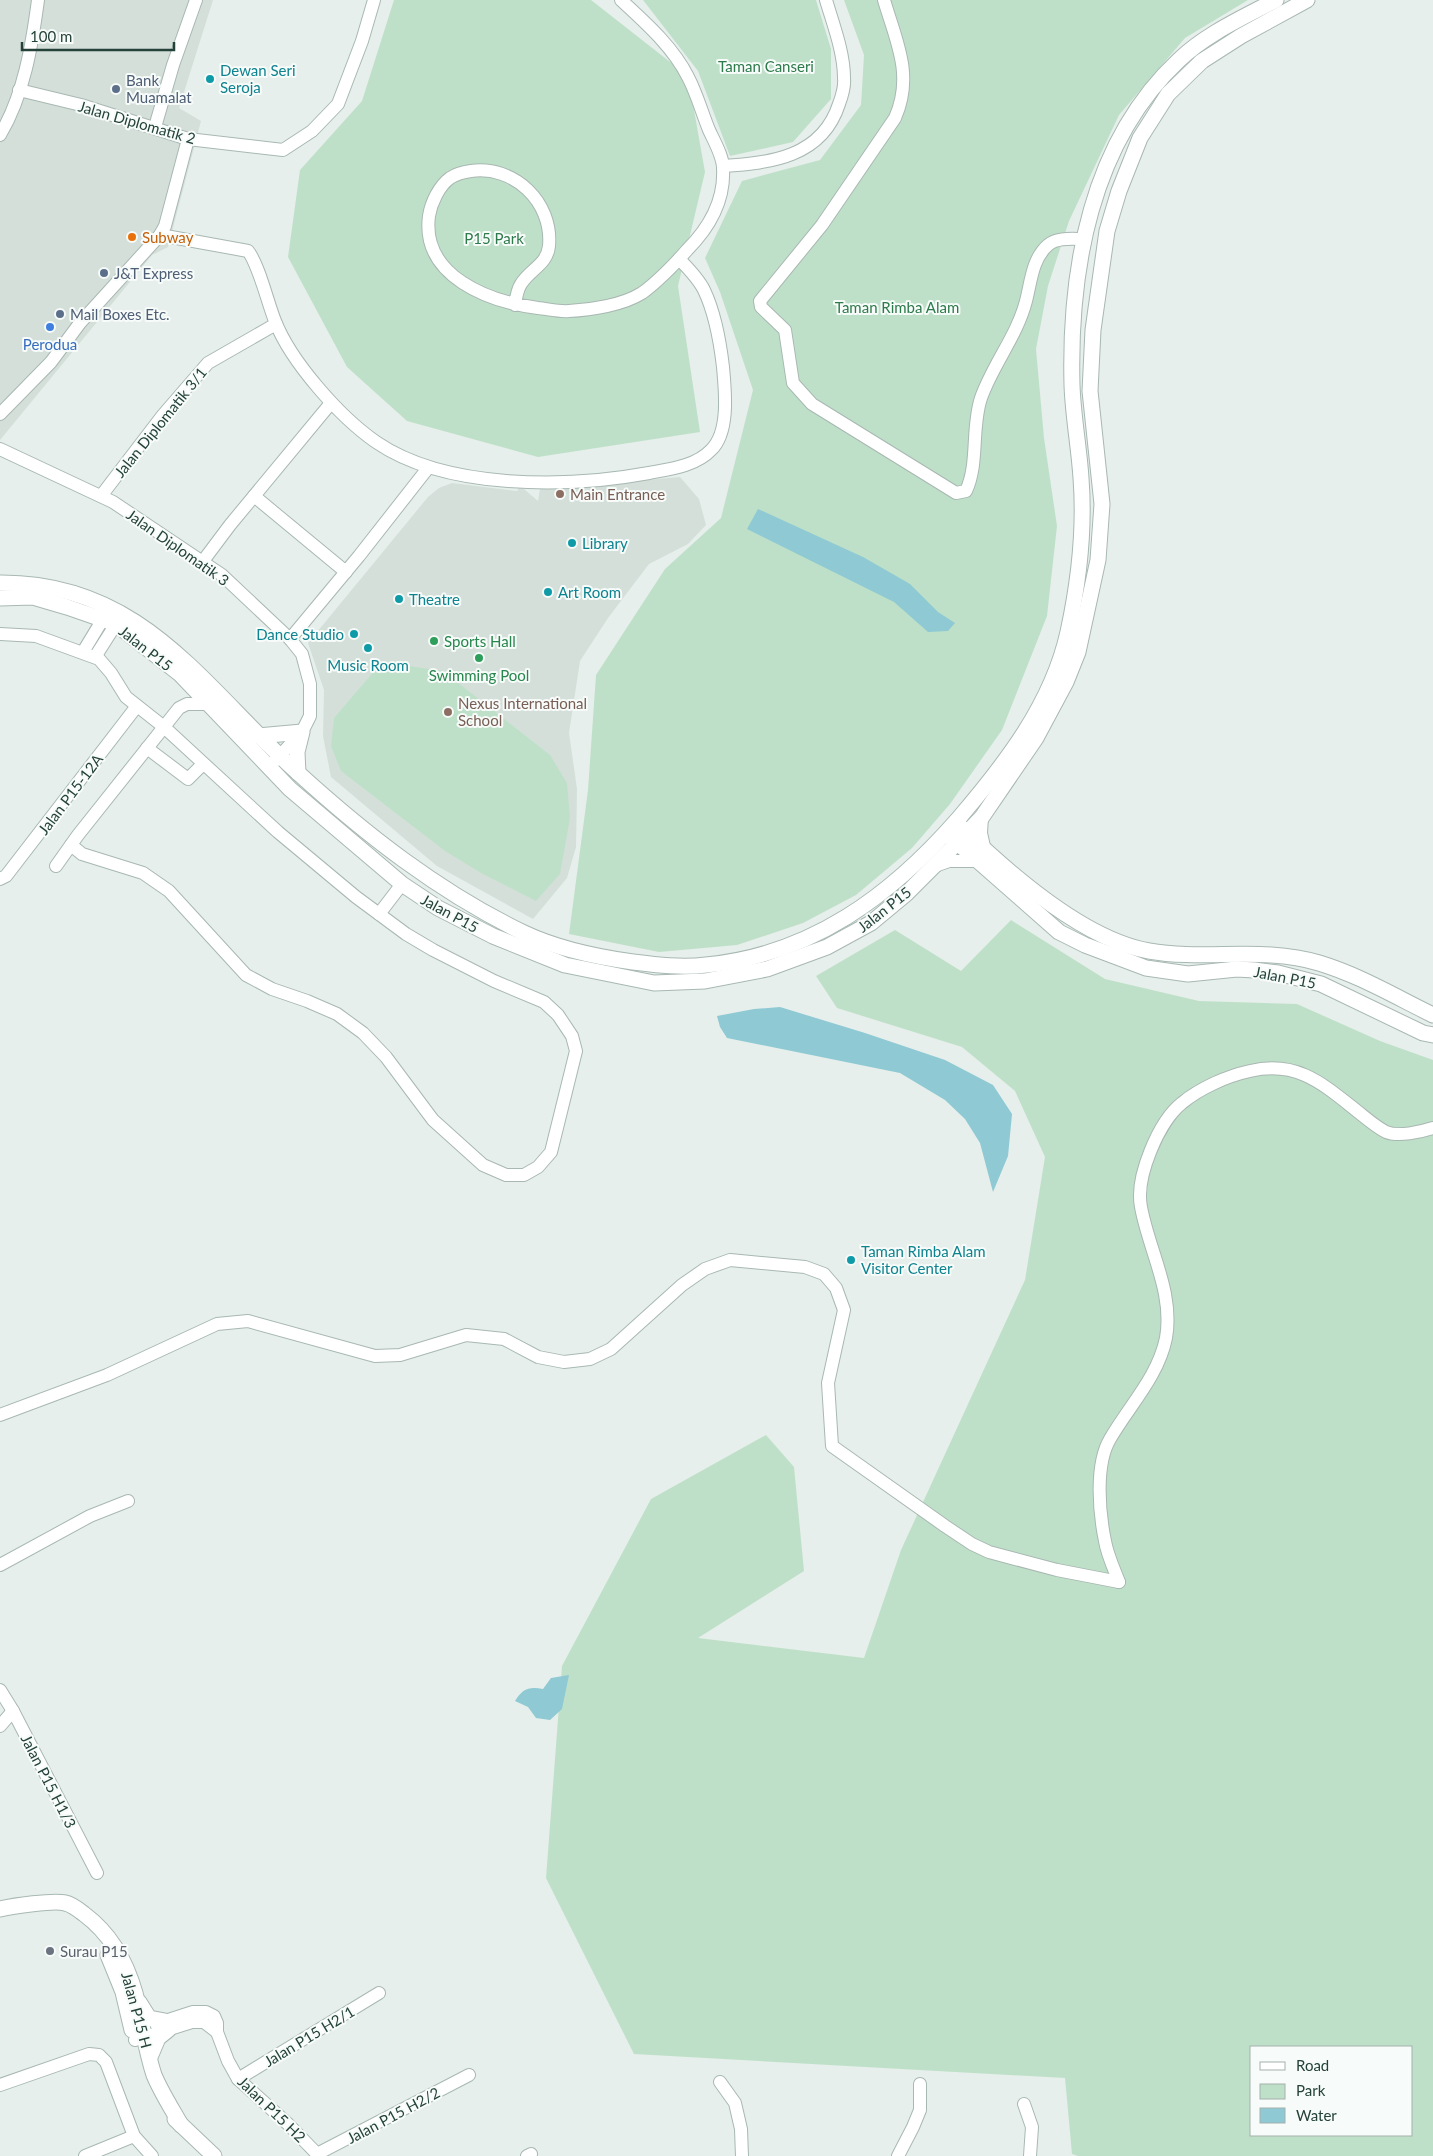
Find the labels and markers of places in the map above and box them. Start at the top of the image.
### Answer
place label: Dewan Seri Seroja [220,61,296,96]
place label: Bank Muamalat [126,71,192,106]
marker: Dewan Seri Seroja [204,73,216,85]
marker: Bank Muamalat [110,83,122,95]
place label: Subway [142,228,194,246]
marker: Subway [126,231,138,243]
place label: J&T Express [114,264,193,282]
marker: J&T Express [98,267,110,279]
place label: Mail Boxes Etc. [70,305,170,323]
marker: Mail Boxes Etc. [54,308,66,320]
marker: Perodua [44,321,56,333]
place label: Perodua [23,335,77,353]
place label: Main Entrance [570,485,665,503]
marker: Main Entrance [554,488,566,500]
place label: Library [582,534,628,552]
marker: Library [566,537,578,549]
place label: Art Room [558,583,621,601]
marker: Art Room [542,586,554,598]
place label: Theatre [409,590,460,608]
marker: Theatre [393,593,405,605]
place label: Dance Studio [256,625,344,643]
marker: Dance Studio [348,628,360,640]
place label: Sports Hall [444,632,516,650]
marker: Sports Hall [428,635,440,647]
marker: Music Room [362,642,374,654]
marker: Swimming Pool [473,652,485,664]
place label: Music Room [327,656,409,674]
place label: Swimming Pool [429,666,529,684]
place label: Nexus International School [458,694,587,729]
marker: Nexus International School [442,706,454,718]
place label: Taman Rimba Alam Visitor Center [861,1242,985,1277]
marker: Taman Rimba Alam Visitor Center [845,1254,857,1266]
place label: Surau P15 [60,1942,128,1960]
marker: Surau P15 [44,1945,56,1957]

